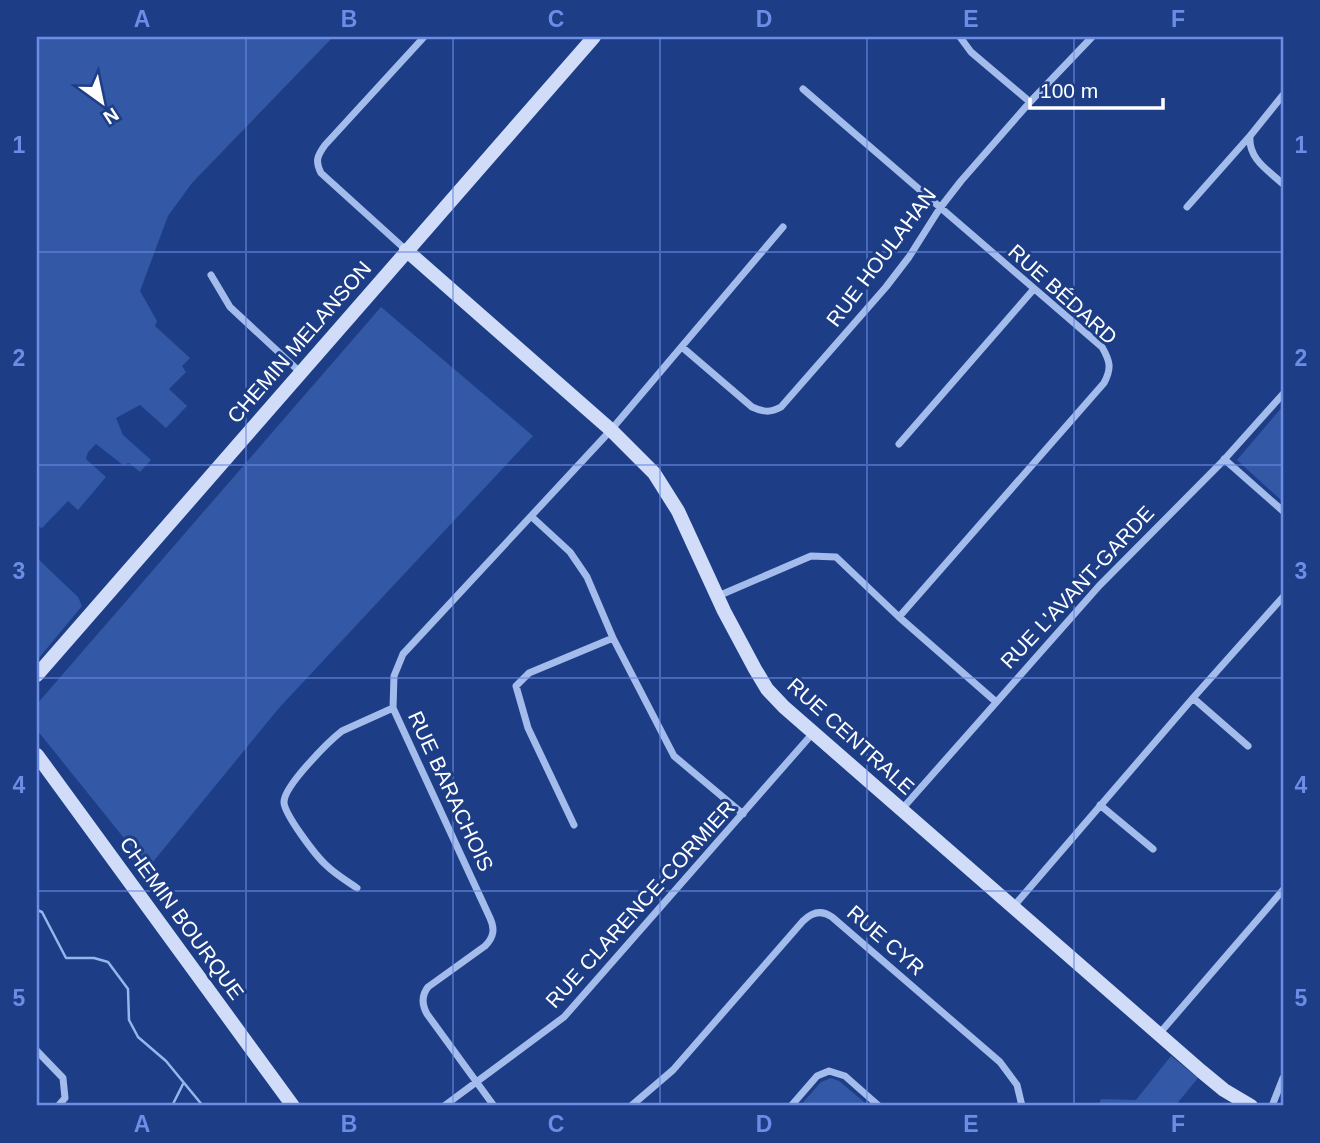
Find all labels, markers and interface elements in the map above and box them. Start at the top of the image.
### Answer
text: A [134,6,150,32]
text: B [341,6,357,32]
text: C [548,6,564,32]
text: D [756,6,772,32]
text: E [963,6,979,32]
text: F [1171,6,1185,32]
north arrow [66,66,136,136]
scale bar [1030,66,1162,110]
text: 100 m [1040,79,1098,102]
text: N [100,103,122,128]
text: 1 [13,132,26,158]
text: 1 [1295,132,1308,158]
street label: RUE HOULAHAN [822,183,940,331]
street label: RUE BÉDARD [1004,239,1122,349]
street label: CHEMIN MELANSON [223,257,375,427]
text: 2 [13,345,25,371]
text: 2 [1295,345,1307,371]
street label: RUE L'AVANT-GARDE [996,501,1158,673]
text: 3 [13,558,25,584]
text: 3 [1295,558,1307,584]
street label: RUE CENTRALE [783,673,919,799]
street label: RUE BARACHOIS [404,707,498,875]
text: 4 [13,772,26,798]
text: 4 [1295,772,1308,798]
street label: RUE CLARENCE-CORMIER [541,796,739,1012]
street label: CHEMIN BOURQUE [115,832,249,1004]
street label: RUE CYR [843,900,929,980]
text: 5 [13,985,26,1011]
text: 5 [1295,985,1308,1011]
text: A [134,1111,150,1137]
text: B [341,1111,357,1137]
text: C [548,1111,564,1137]
text: D [756,1111,772,1137]
text: E [963,1111,979,1137]
text: F [1171,1111,1185,1137]

